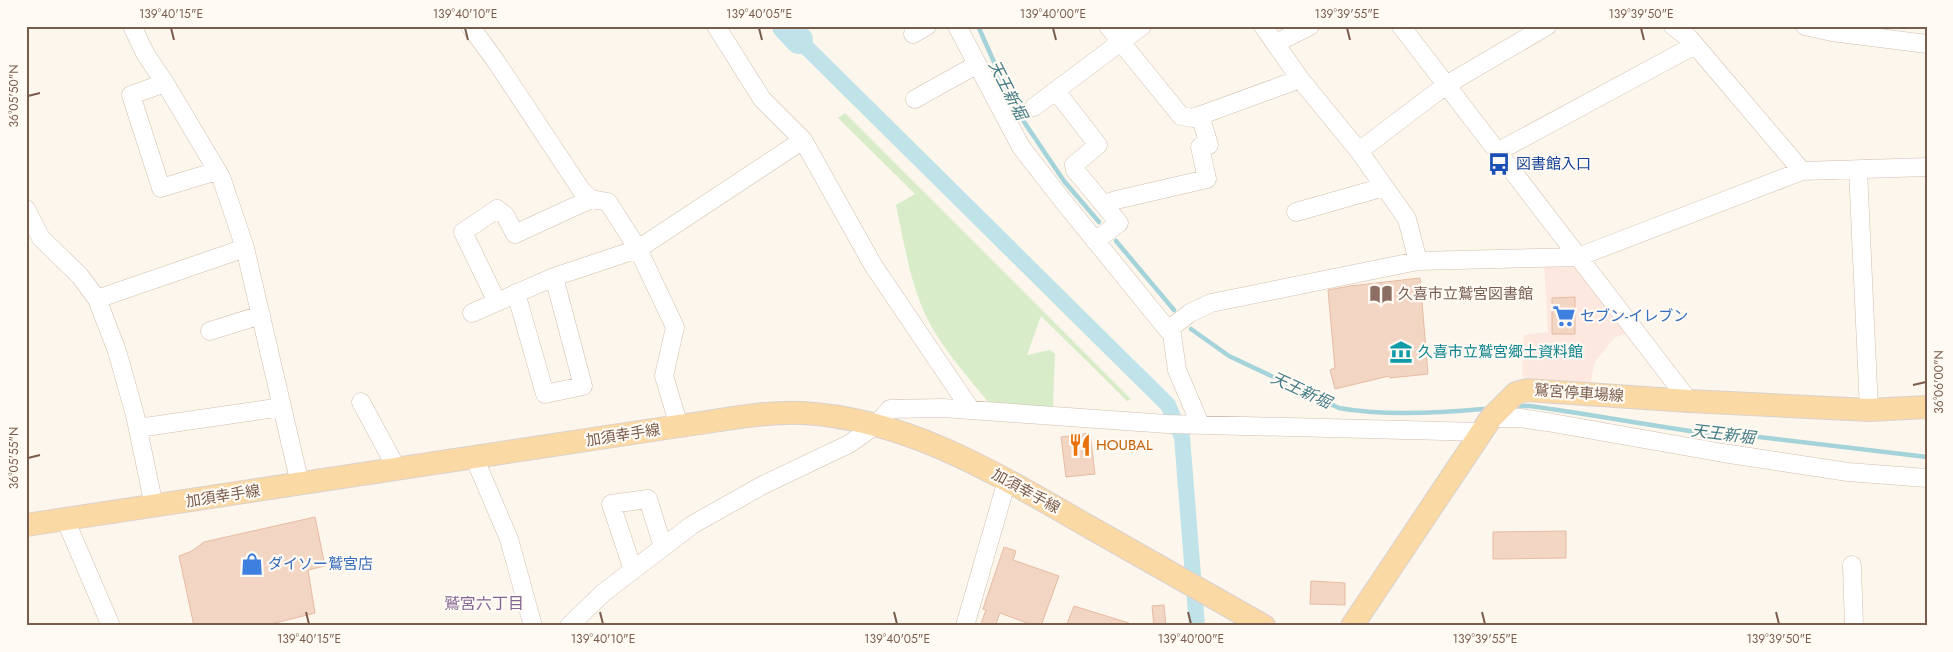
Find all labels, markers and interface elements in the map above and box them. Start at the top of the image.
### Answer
text: 139°40'15"E [139,5,203,23]
text: 139°40'10"E [433,5,497,23]
text: 139°40'05"E [726,5,792,23]
text: 139°40'00"E [1020,5,1086,23]
text: 139°39'55"E [1315,5,1379,23]
text: 139°39'50"E [1608,5,1674,23]
water label: 天王新堀 [983,56,1034,126]
text: 36°05'50"N [5,64,23,128]
bus stop icon: 図書館入口 [1486,151,1512,177]
place label: 図書館入口 [1516,153,1591,175]
library icon: 久喜市立鷲宮図書館 [1368,281,1394,307]
place label: 久喜市立鷲宮図書館 [1398,283,1533,305]
supermarket icon: セブン-イレブン [1551,303,1577,329]
place label: セブン-イレブン [1580,305,1688,327]
museum icon: 久喜市立鷲宮郷土資料館 [1388,339,1414,365]
place label: 久喜市立鷲宮郷土資料館 [1418,341,1583,363]
text: 36°06'00"N [1930,350,1948,414]
water label: 天王新堀 [1267,366,1338,415]
street label: 鷲宮停車場線 [1533,379,1625,407]
street label: 加須幸手線 [584,418,662,452]
water label: 天王新堀 [1690,419,1759,450]
text: 36°05'55"N [5,427,23,489]
restaurant icon: HOUBAL [1067,432,1093,458]
place label: HOUBAL [1096,434,1153,456]
street label: 加須幸手線 [988,463,1064,519]
street label: 加須幸手線 [184,479,262,513]
shop icon: ダイソー鷲宮店 [239,551,265,577]
place label: ダイソー鷲宮店 [268,553,373,575]
district label: 鷲宮六丁目 [444,592,524,615]
text: 139°40'15"E [277,630,341,648]
text: 139°40'10"E [571,630,635,648]
text: 139°40'05"E [864,630,930,648]
text: 139°40'00"E [1158,630,1224,648]
text: 139°39'55"E [1453,630,1517,648]
text: 139°39'50"E [1746,630,1812,648]

